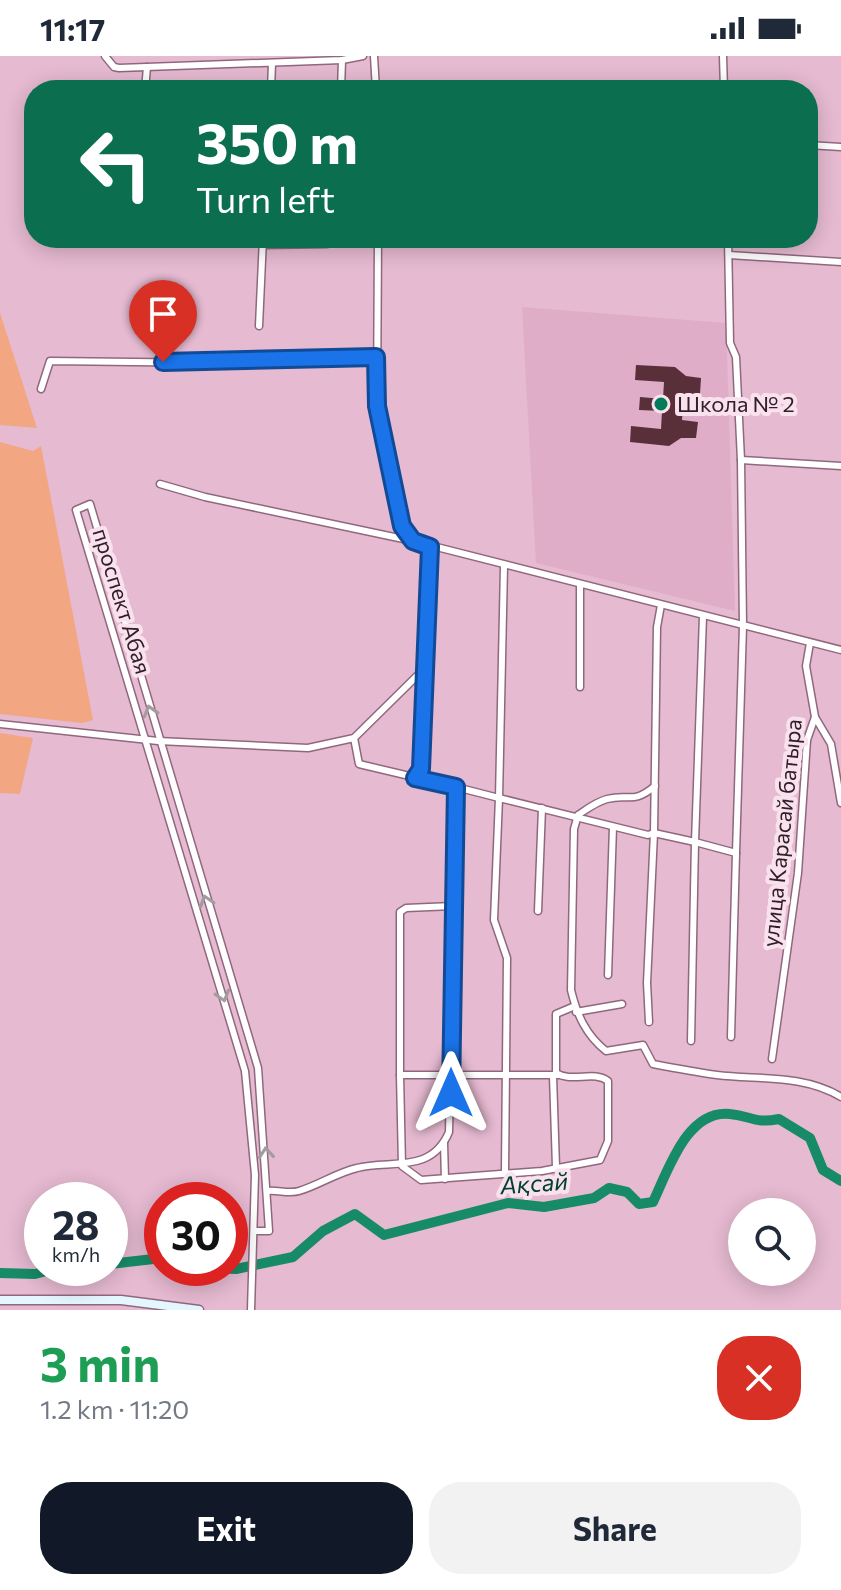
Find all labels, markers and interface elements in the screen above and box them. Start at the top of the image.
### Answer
text: 11:17 [40,10,105,47]
text: 350 m [196,107,358,176]
icon: left [64,112,168,216]
text: Turn left [196,176,335,220]
pin [129,280,197,362]
icon: arrive [141,292,185,336]
place label: Школа № 2 [677,390,795,417]
marker: Школа № 2 [652,395,670,413]
street label: проспект Абая [88,525,157,677]
one-way arrow [143,705,159,719]
street label: улица Карасай батыра [756,718,807,948]
one-way arrow [199,895,215,908]
one-way arrow [214,988,230,1002]
position arrow [409,1051,493,1135]
one-way arrow [257,1146,274,1159]
water label: Ақсай [498,1166,569,1199]
speed limit sign: 30 [144,1182,248,1286]
map controls [728,1198,816,1286]
button: search [728,1198,816,1286]
text: 28 [52,1199,100,1248]
text: km/h [52,1242,100,1266]
text: 3 min [40,1333,160,1392]
button: close [717,1336,801,1420]
text: 1.2 km · 11:20 [40,1393,189,1424]
button: Exit [40,1482,413,1574]
button: Share [429,1482,801,1574]

